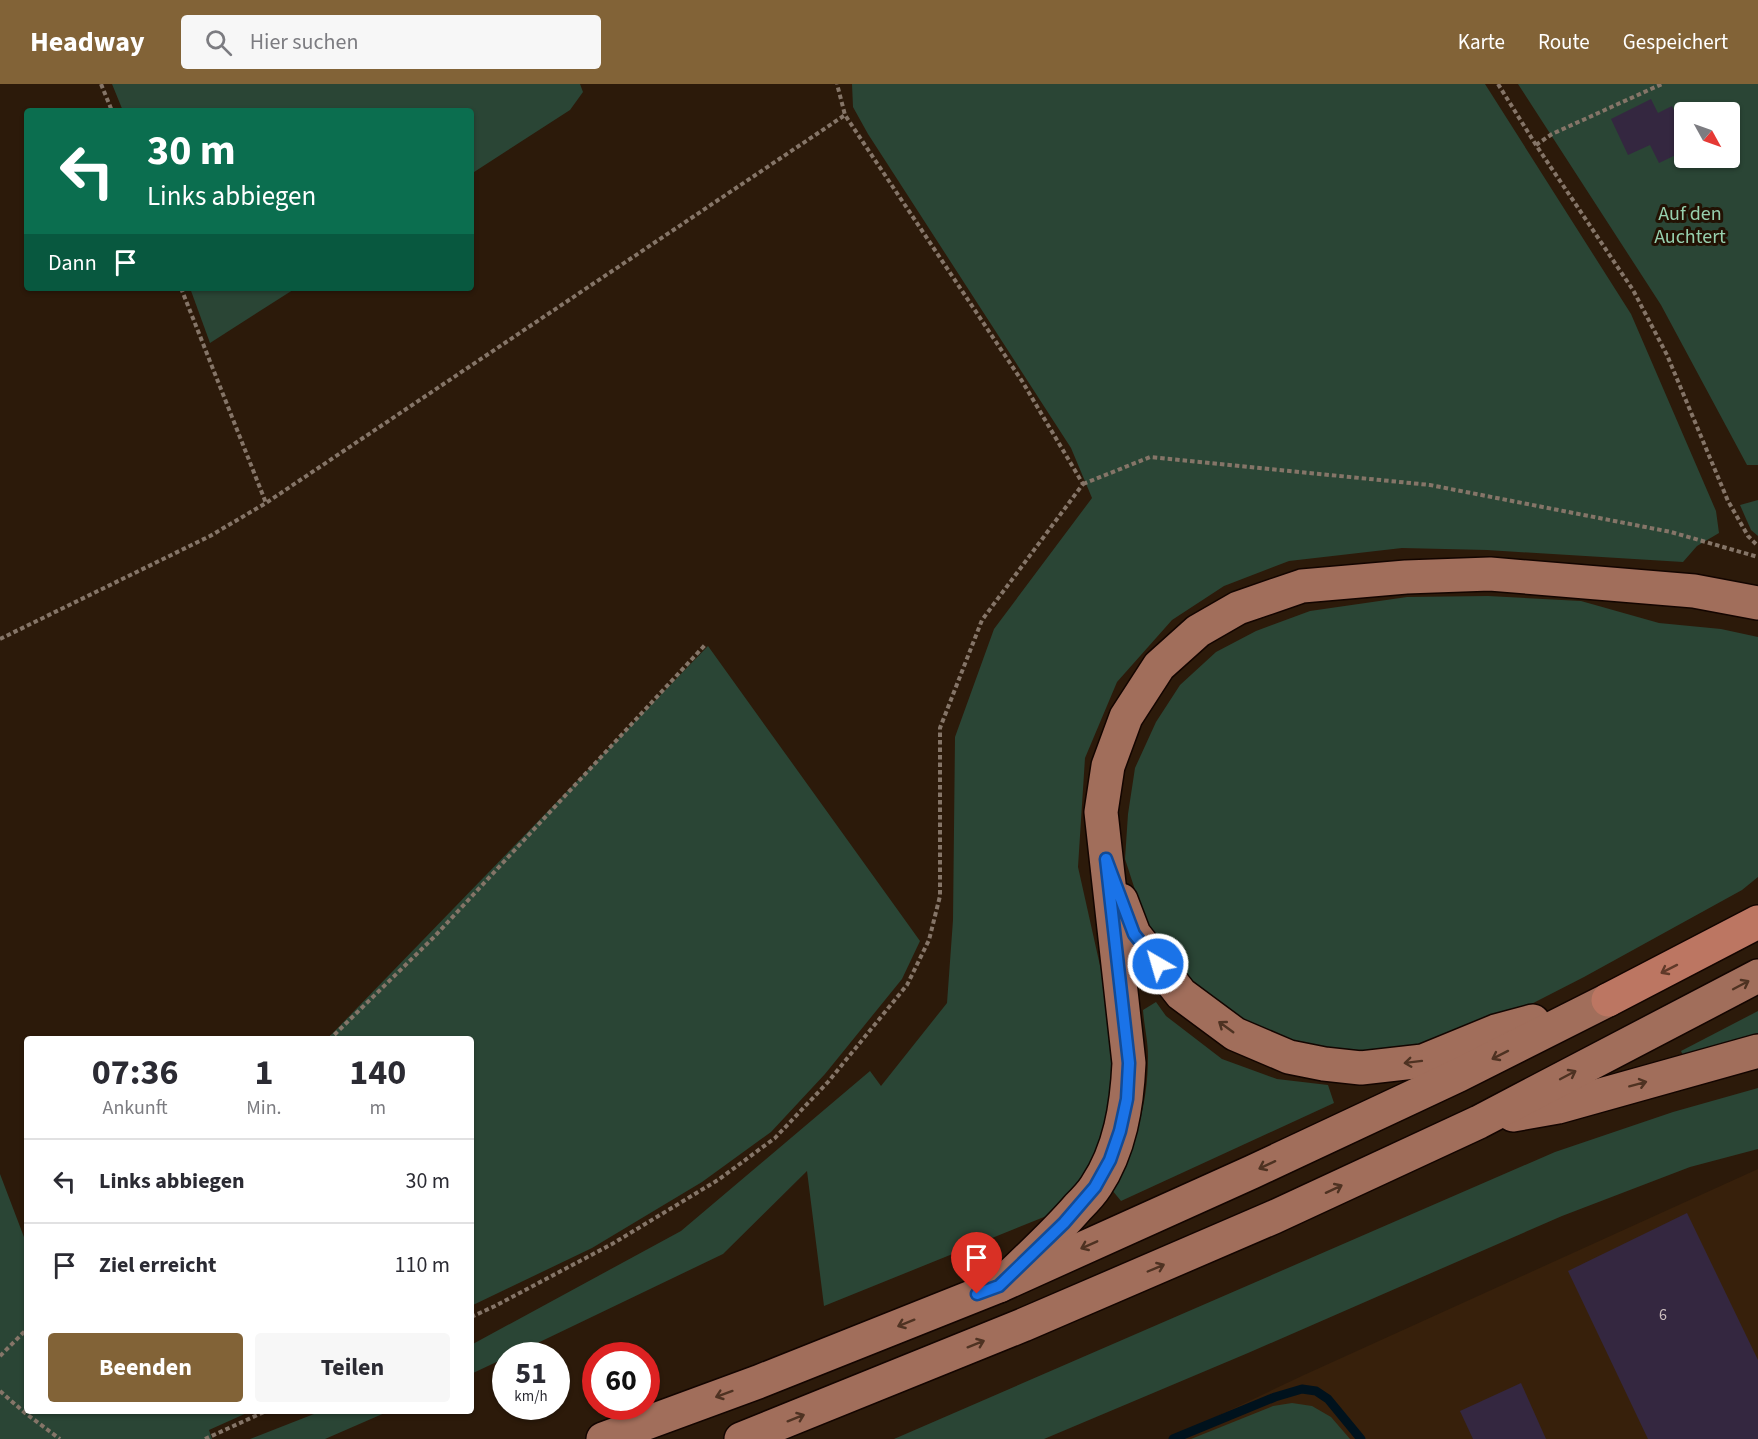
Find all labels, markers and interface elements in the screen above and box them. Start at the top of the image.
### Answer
search box [181,15,601,69]
text: Headway [30,22,145,62]
icon: search [202,26,235,59]
text: Hier suchen [250,26,359,58]
text: Karte [1458,27,1505,57]
text: Route [1538,27,1590,57]
text: Gespeichert [1623,27,1728,57]
north arrow [1674,102,1740,168]
map controls [1674,102,1740,168]
text: 30 m [147,121,236,181]
icon: left [48,132,126,210]
text: Links abbiegen [147,177,316,216]
park label: Auf den Auchtert [1654,200,1726,251]
icon: arrive [109,246,142,279]
text: Dann [48,247,97,279]
position arrow [1126,932,1190,996]
one-way arrow [1660,963,1678,975]
one-way arrow [1732,979,1750,990]
one-way arrow [1219,1021,1235,1033]
text: 07:36 [92,1047,179,1098]
text: 1 [254,1047,273,1098]
text: 140 [349,1047,406,1098]
one-way arrow [1491,1049,1509,1061]
one-way arrow [1404,1057,1423,1068]
one-way arrow [1559,1069,1577,1081]
one-way arrow [1628,1078,1647,1090]
text: Ankunft [103,1094,168,1122]
text: Min. [246,1094,282,1122]
text: m [369,1094,386,1122]
one-way arrow [1258,1160,1276,1171]
icon: left [48,1165,81,1198]
text: Links abbiegen [99,1165,245,1197]
text: 30 m [405,1165,450,1197]
one-way arrow [1325,1183,1343,1195]
pin [951,1232,1002,1294]
one-way arrow [1080,1240,1098,1251]
icon: arrive [960,1241,993,1274]
icon: arrive [48,1249,81,1282]
text: Ziel erreicht [99,1249,217,1281]
text: 110 m [395,1249,450,1281]
one-way arrow [1146,1262,1164,1273]
house number: 6 [1659,1304,1667,1326]
one-way arrow [897,1318,916,1329]
button: Beenden [48,1333,243,1402]
button: Teilen [255,1333,450,1402]
one-way arrow [967,1338,985,1349]
speed limit sign: 60 [582,1342,660,1420]
text: 51 [515,1352,547,1395]
text: km/h [514,1386,548,1407]
one-way arrow [716,1390,734,1401]
one-way arrow [786,1412,804,1423]

